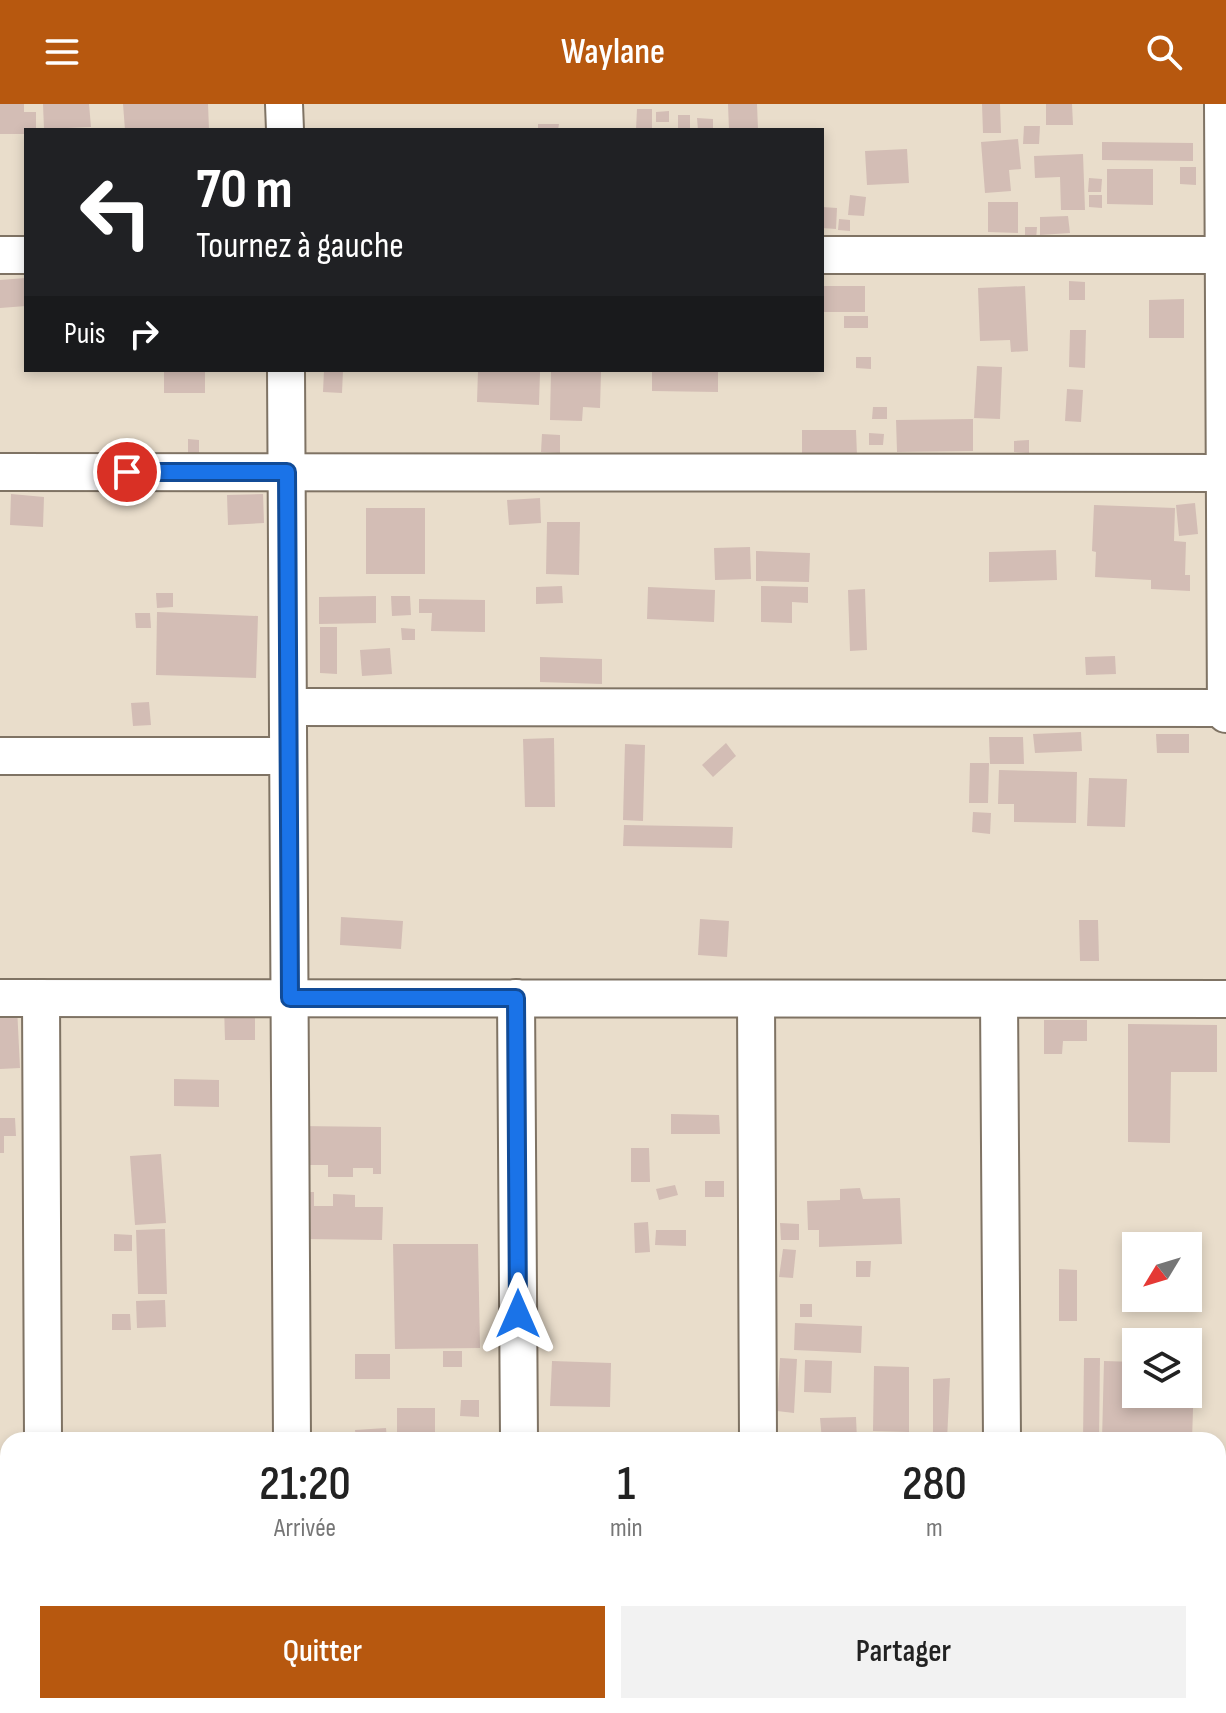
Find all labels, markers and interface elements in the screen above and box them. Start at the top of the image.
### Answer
icon: menu [40,30,84,74]
icon: search [1142,30,1186,74]
text: Waylane [561,31,665,74]
text: 70 m [196,157,293,224]
icon: left [64,160,168,264]
text: Tournez à gauche [196,225,404,268]
icon: right [122,312,166,356]
text: Puis [64,316,106,352]
pin [93,438,161,506]
icon: arrive [105,450,149,494]
north arrow [1122,1232,1202,1312]
map controls [1122,1232,1202,1408]
position arrow [476,1272,560,1356]
button: layers [1122,1328,1202,1408]
text: 21:20 [259,1456,351,1513]
text: 1 [617,1456,635,1513]
text: 280 [902,1456,967,1513]
text: Arrivée [274,1513,336,1544]
text: min [610,1513,643,1544]
text: m [926,1513,943,1544]
button: Quitter [40,1606,605,1698]
button: Partager [621,1606,1186,1698]

